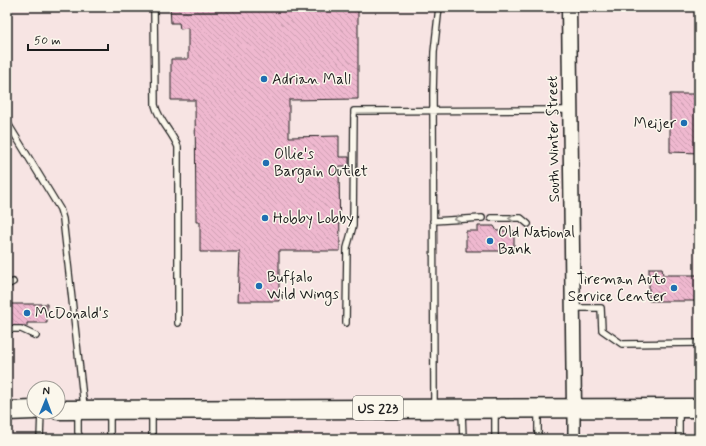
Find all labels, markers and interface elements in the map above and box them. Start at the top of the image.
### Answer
scale bar [28,26,108,52]
text: 50 m [34,33,61,49]
place label: Adrian Mall [272,70,351,90]
marker: Adrian Mall [259,74,269,84]
street label: South Winter Street [543,75,565,202]
place label: Meijer [634,114,677,134]
marker: Meijer [679,118,689,128]
place label: Ollie's Bargain Outlet [274,145,368,183]
marker: Ollie's Bargain Outlet [261,158,271,168]
place label: Hobby Lobby [273,209,354,229]
marker: Hobby Lobby [260,213,270,223]
one-way arrow [454,214,460,223]
one-way arrow [508,214,514,222]
place label: Old National Bank [498,223,575,260]
marker: Old National Bank [485,236,495,246]
place label: Buffalo Wild Wings [267,268,339,306]
place label: Tireman Auto Service Center [568,270,667,307]
marker: Buffalo Wild Wings [254,281,264,291]
marker: Tireman Auto Service Center [669,283,679,293]
place label: McDonald's [35,304,109,324]
marker: McDonald's [22,308,32,318]
north arrow [26,380,66,420]
text: N [42,384,50,398]
road number: US 223 [353,396,403,420]

